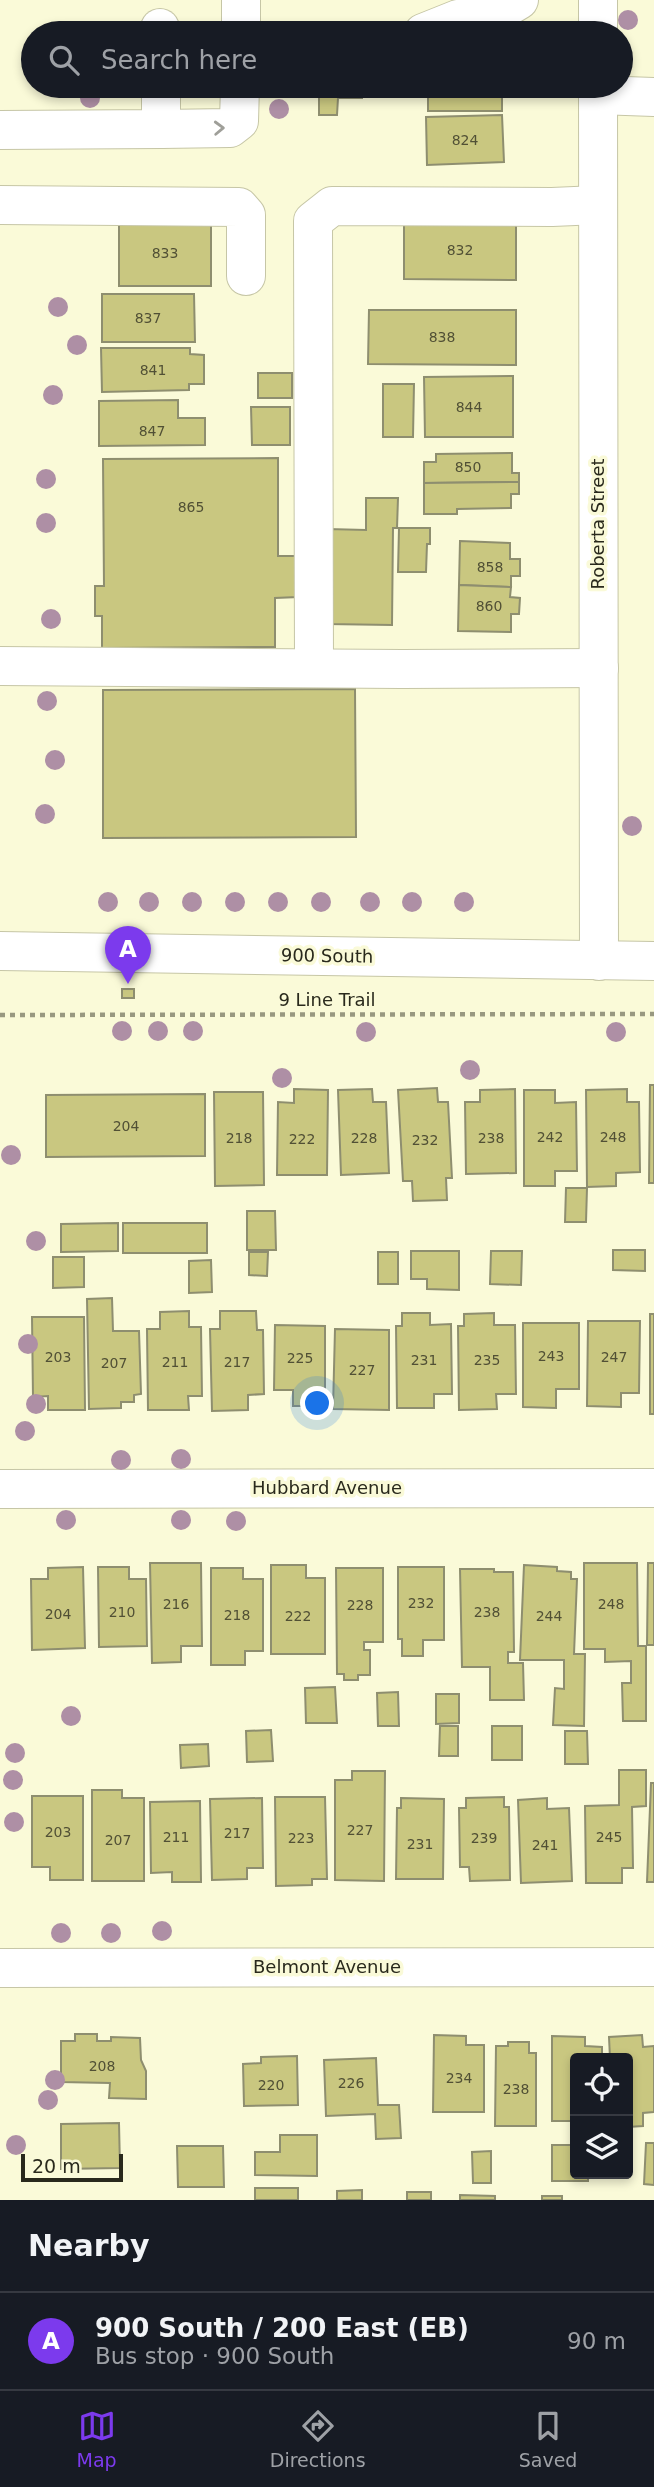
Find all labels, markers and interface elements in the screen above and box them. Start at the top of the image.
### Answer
search box [21,21,633,98]
icon: search [45,41,83,79]
text: Search here [101,45,257,75]
one-way arrow [213,120,224,135]
house number: 824 [452,132,478,148]
house number: 832 [447,242,473,258]
house number: 833 [152,245,178,261]
house number: 837 [135,310,161,326]
house number: 838 [429,329,455,345]
house number: 841 [140,362,166,378]
house number: 844 [456,399,482,415]
house number: 847 [139,423,165,439]
street label: Roberta Street [587,458,608,590]
house number: 850 [455,459,481,475]
house number: 865 [178,499,204,515]
house number: 858 [477,559,503,575]
house number: 860 [476,598,502,614]
pin: A [105,926,151,984]
street label: 900 South [281,944,373,967]
street label: 9 Line Trail [278,989,376,1010]
house number: 204 [113,1118,139,1134]
house number: 242 [537,1129,563,1145]
house number: 248 [600,1129,626,1145]
house number: 218 [226,1130,252,1146]
house number: 228 [351,1130,377,1146]
house number: 238 [478,1130,504,1146]
house number: 222 [289,1131,315,1147]
house number: 232 [412,1132,438,1148]
house number: 243 [538,1348,564,1364]
house number: 203 [45,1349,71,1365]
house number: 247 [601,1349,627,1365]
house number: 225 [287,1350,313,1366]
house number: 231 [411,1352,437,1368]
house number: 235 [474,1352,500,1368]
house number: 211 [162,1354,188,1370]
house number: 217 [224,1354,250,1370]
house number: 207 [101,1355,127,1371]
house number: 227 [349,1362,375,1378]
your location [300,1386,334,1420]
street label: Hubbard Avenue [252,1477,402,1498]
house number: 232 [408,1595,434,1611]
house number: 216 [163,1596,189,1612]
house number: 248 [598,1596,624,1612]
house number: 228 [347,1597,373,1613]
house number: 210 [109,1604,135,1620]
house number: 238 [474,1604,500,1620]
house number: 204 [45,1606,71,1622]
house number: 218 [224,1607,250,1623]
house number: 222 [285,1608,311,1624]
house number: 244 [536,1608,562,1624]
house number: 227 [347,1822,373,1838]
house number: 203 [45,1824,71,1840]
house number: 217 [224,1825,250,1841]
house number: 211 [163,1829,189,1845]
house number: 245 [596,1829,622,1845]
house number: 223 [288,1830,314,1846]
house number: 239 [471,1830,497,1846]
house number: 207 [105,1832,131,1848]
house number: 231 [407,1836,433,1852]
house number: 241 [532,1837,558,1853]
street label: Belmont Avenue [253,1956,401,1977]
map controls [570,2053,633,2179]
button: locate [570,2053,633,2116]
house number: 208 [89,2058,115,2074]
house number: 234 [446,2070,472,2086]
house number: 226 [338,2075,364,2091]
house number: 220 [258,2077,284,2093]
house number: 238 [503,2081,529,2097]
button: layers [570,2116,633,2179]
scale bar [21,2151,122,2183]
text: 20 m [32,2155,81,2177]
text: Nearby [28,2228,150,2263]
text: 900 South / 200 East (EB) [95,2313,469,2343]
text: A [42,2328,60,2354]
text: 90 m [567,2328,626,2354]
text: Bus stop · 900 South [95,2343,334,2369]
tab: Map [77,2407,117,2471]
tab: Directions [270,2407,366,2471]
tab: Saved [519,2407,577,2471]

